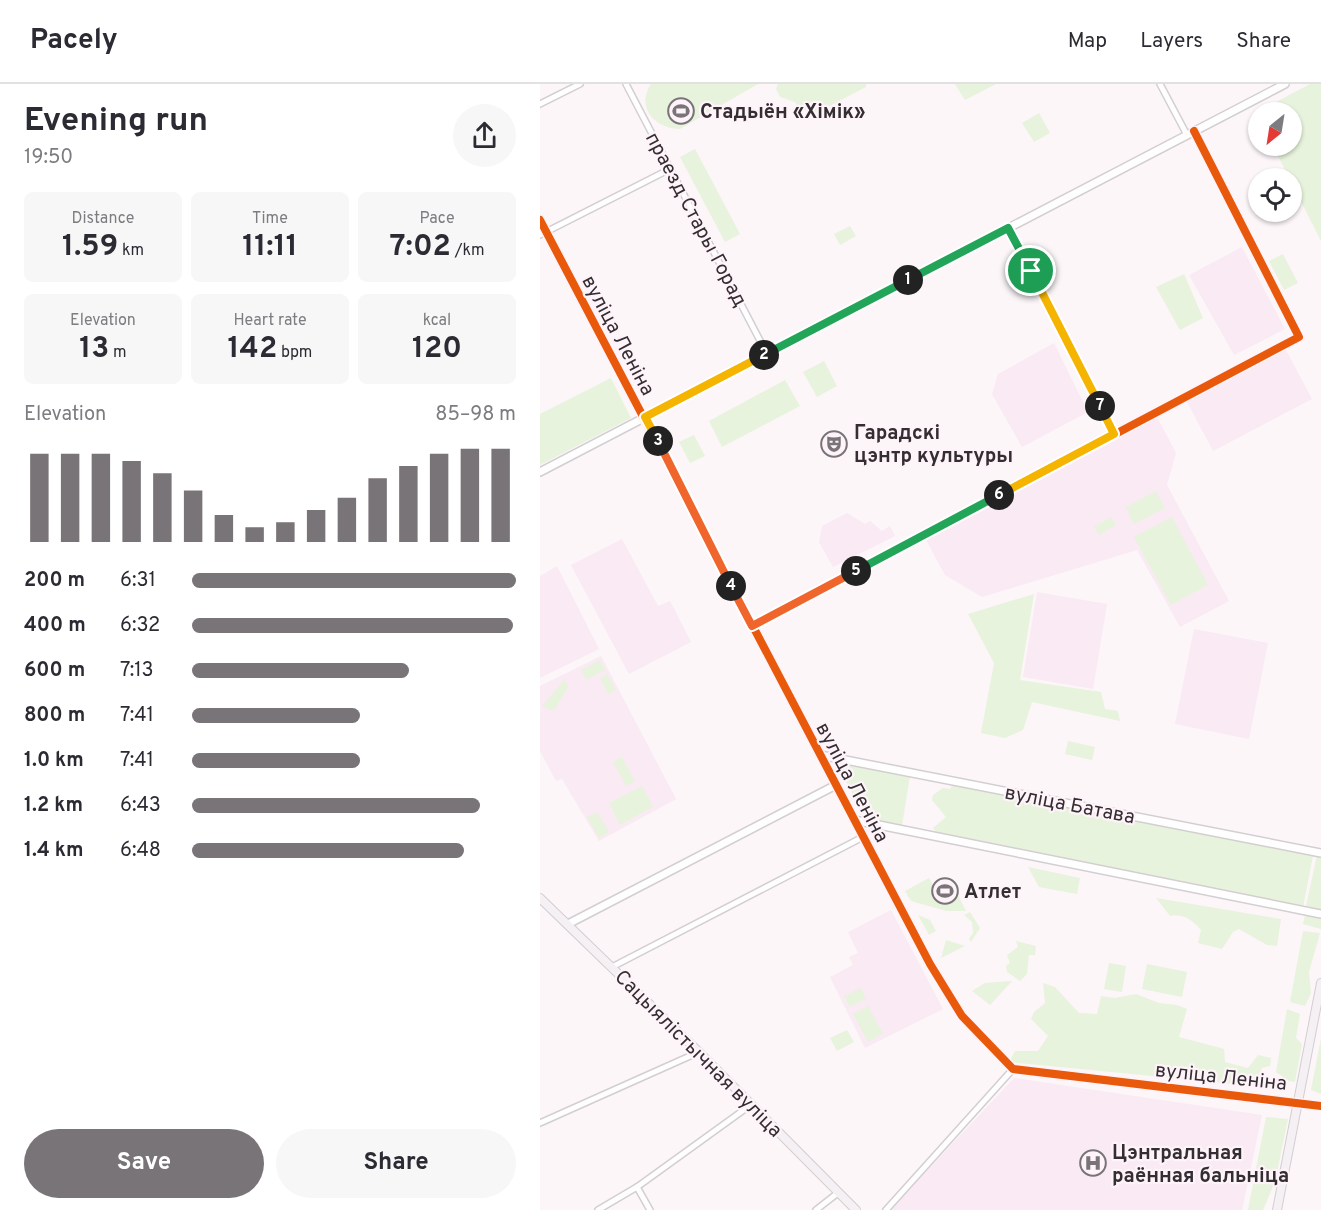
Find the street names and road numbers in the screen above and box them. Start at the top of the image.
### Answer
street label: праезд Стары Горад [638,128,752,312]
street label: вуліца Леніна [575,271,660,400]
street label: вуліца Леніна [809,718,894,847]
street label: вуліца Батава [1002,781,1137,831]
street label: Сацыялістычная вуліца [608,965,787,1144]
street label: вуліца Леніна [1154,1058,1288,1098]

